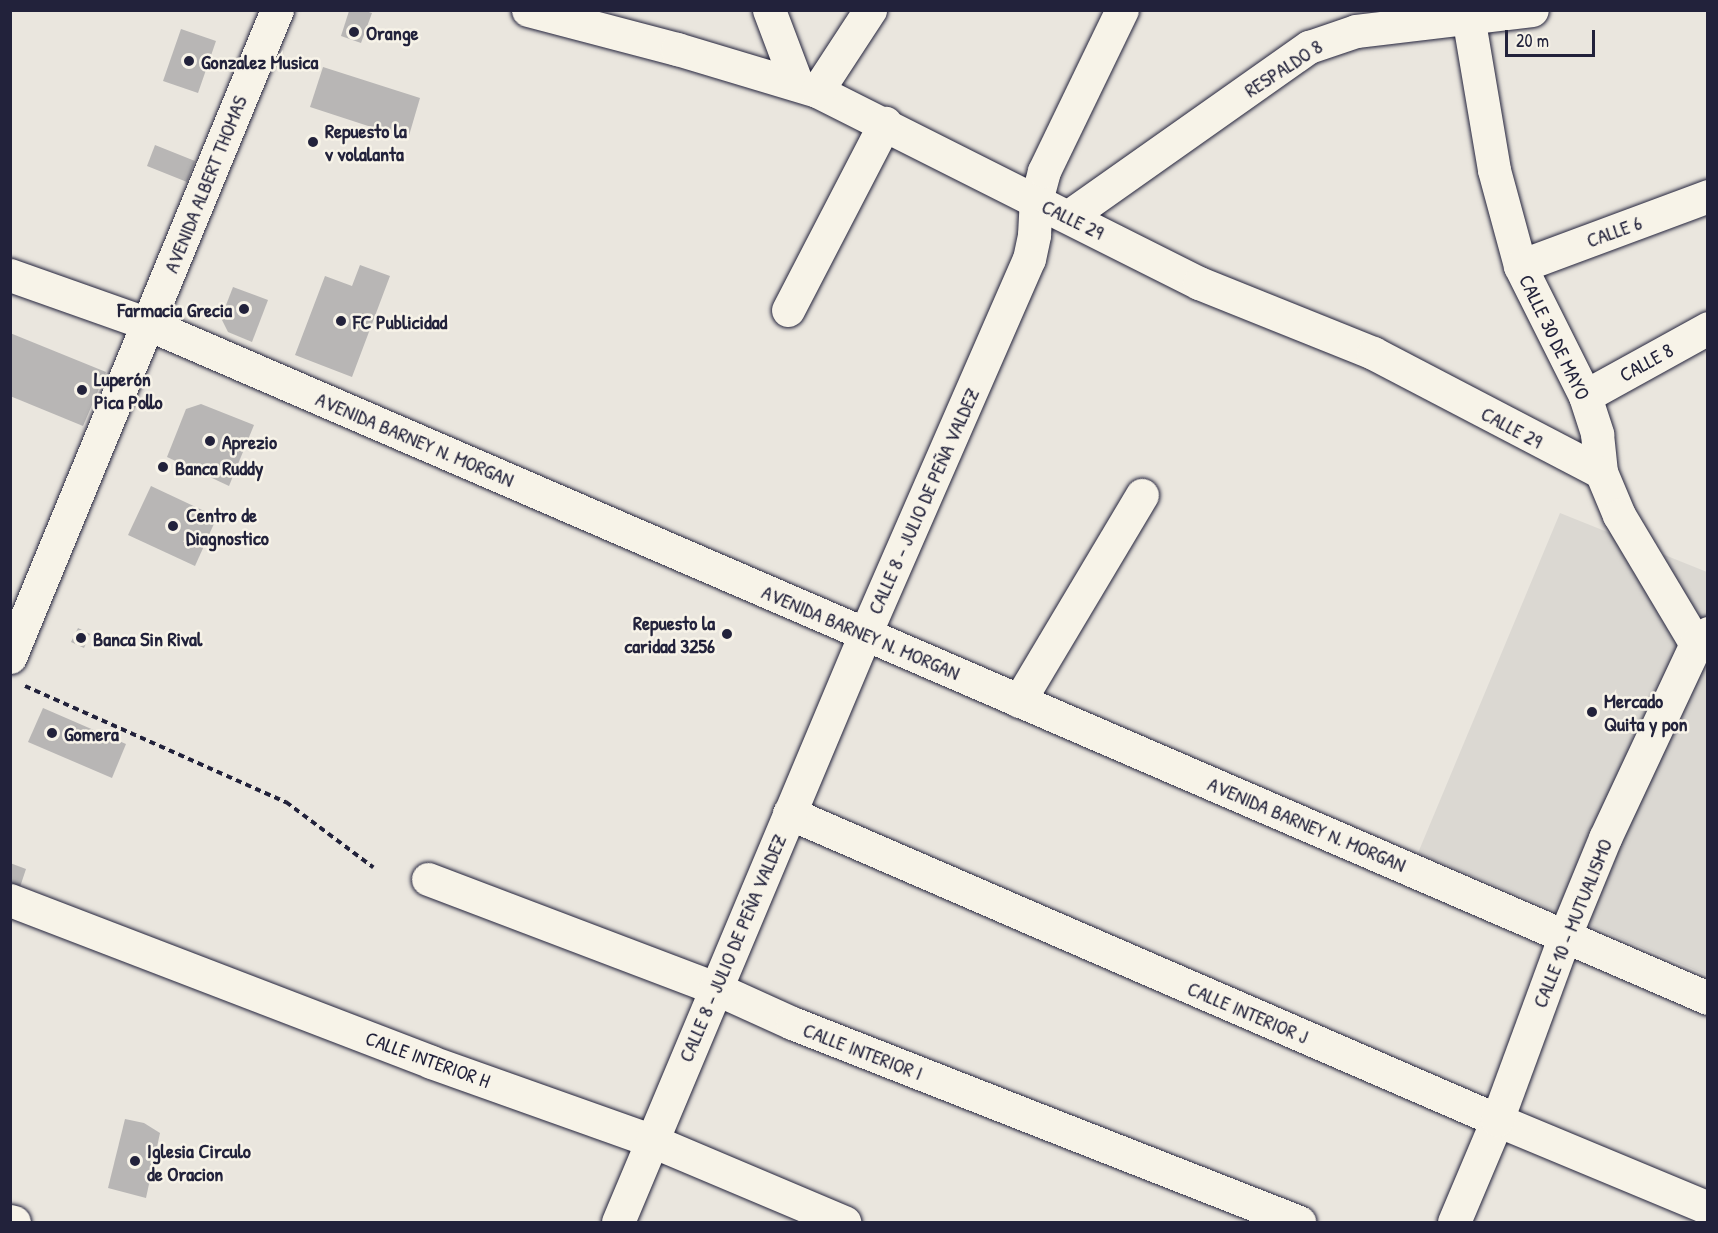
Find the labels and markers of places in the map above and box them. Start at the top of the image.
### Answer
place label: Orange [366,20,419,44]
marker: Orange [347,25,361,39]
place label: Gonzalez Musica [201,49,318,73]
marker: Gonzalez Musica [182,54,196,68]
place label: Repuesto la v volalanta [325,118,407,165]
marker: Repuesto la v volalanta [306,135,320,149]
place label: Farmacia Grecia [118,297,232,321]
marker: Farmacia Grecia [237,302,251,316]
place label: FC Publicidad [353,309,447,333]
marker: FC Publicidad [334,314,348,328]
place label: Luperón Pica Pollo [94,366,163,413]
marker: Luperón Pica Pollo [75,383,89,397]
place label: Aprezio [222,429,277,453]
marker: Aprezio [203,434,217,448]
place label: Banca Ruddy [175,455,263,479]
marker: Banca Ruddy [156,460,170,474]
place label: Centro de Diagnostico [186,502,269,549]
marker: Centro de Diagnostico [164,517,182,535]
place label: Repuesto la caridad 3256 [624,610,715,657]
place label: Banca Sin Rival [93,626,202,650]
marker: Repuesto la caridad 3256 [720,627,734,641]
marker: Banca Sin Rival [74,631,88,645]
place label: Mercado Quita y pon [1604,688,1688,735]
marker: Mercado Quita y pon [1585,705,1599,719]
place label: Gomera [64,721,119,745]
marker: Gomera [45,726,59,740]
place label: Iglesia Circulo de Oracion [147,1138,251,1185]
marker: Iglesia Circulo de Oracion [128,1154,142,1168]

